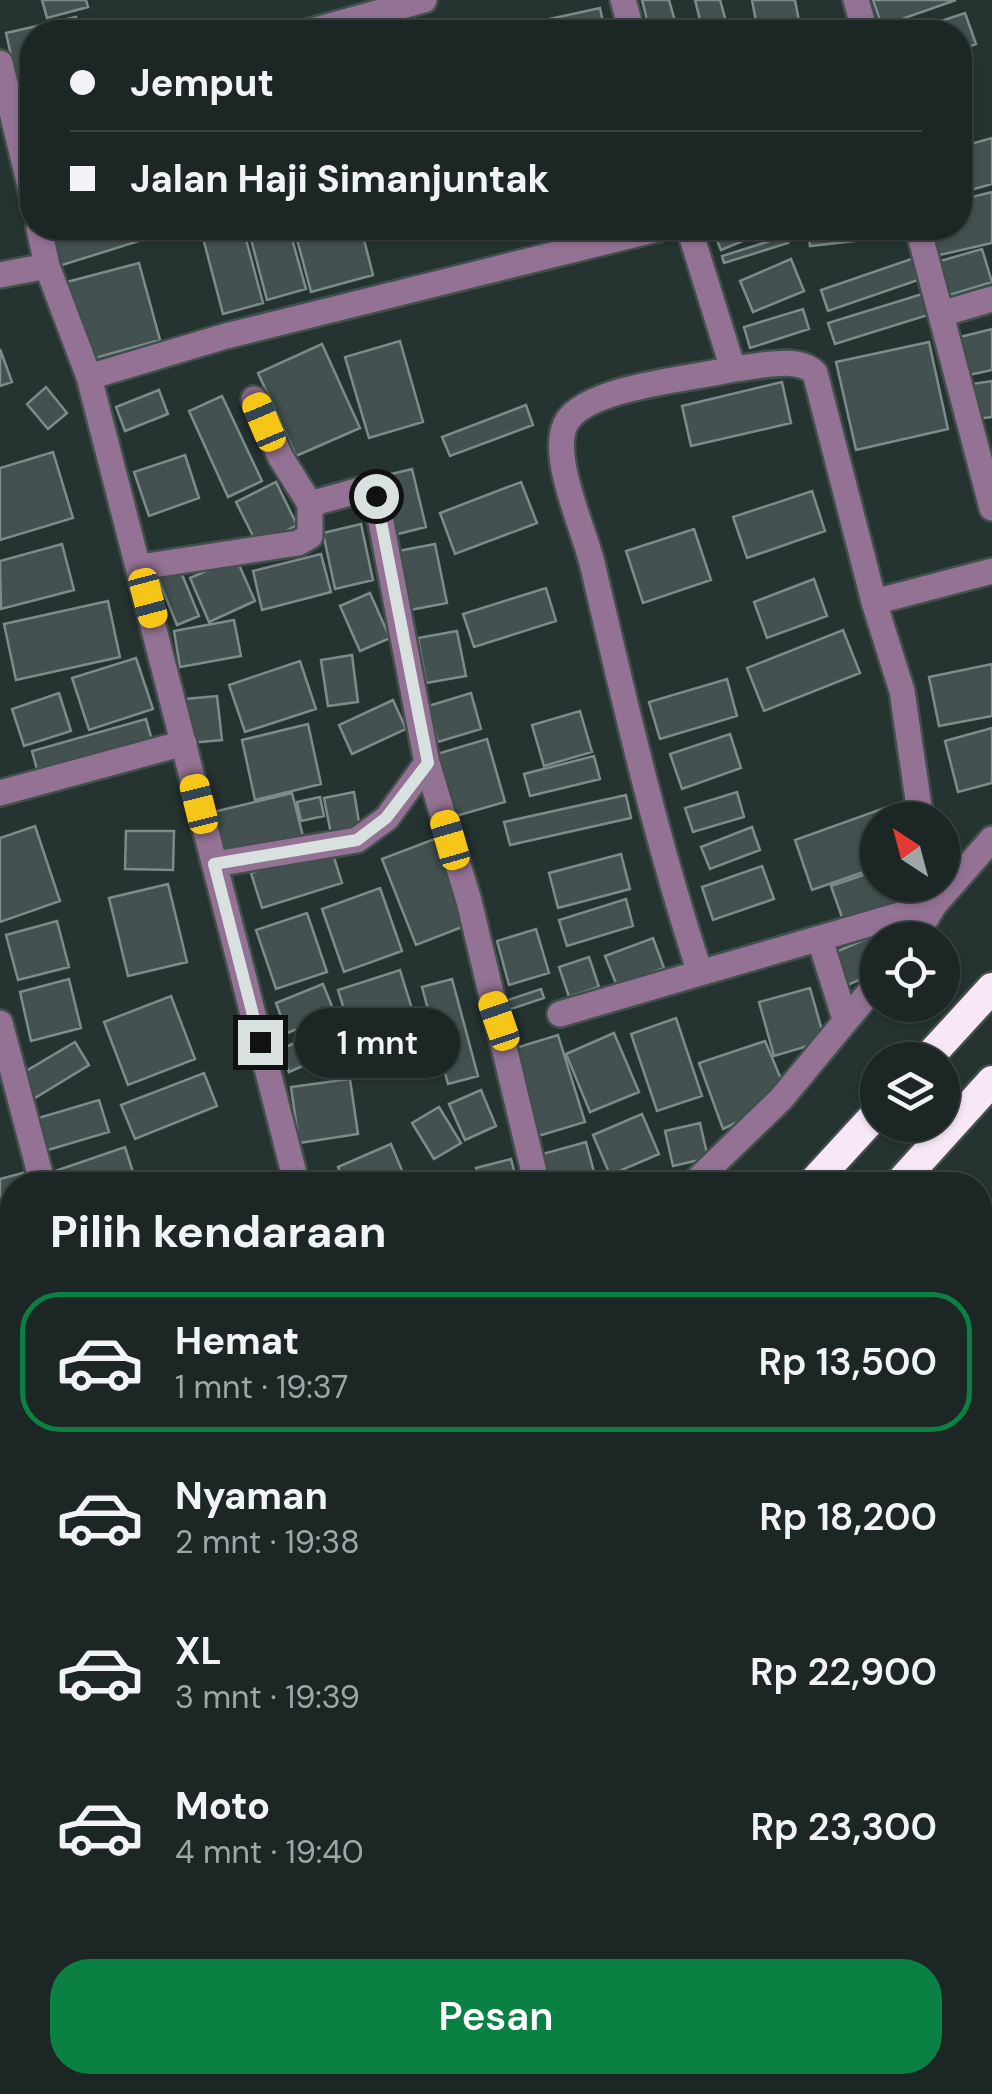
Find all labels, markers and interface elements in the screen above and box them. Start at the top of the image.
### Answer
text: Jemput [130,58,274,108]
text: Jalan Haji Simanjuntak [130,154,550,204]
car [238,389,290,455]
route start [354,474,399,519]
car [126,565,170,631]
car [177,771,221,837]
north arrow [860,802,960,902]
map controls [860,802,960,1142]
car [427,807,473,873]
button: locate [860,922,960,1022]
car [475,988,523,1054]
callout: 1 mnt [295,1007,460,1077]
route end [238,1020,283,1065]
text: 1 mnt [337,1022,418,1064]
button: layers [860,1042,960,1142]
text: Pilih kendaraan [50,1202,386,1261]
text: Hemat [175,1316,299,1366]
icon: car [55,1317,145,1407]
text: Rp 13,500 [758,1337,937,1387]
text: 1 mnt · 19:37 [175,1366,348,1408]
text: Nyaman [175,1471,328,1521]
icon: car [55,1472,145,1562]
text: Rp 18,200 [759,1492,937,1542]
text: 2 mnt · 19:38 [175,1521,360,1563]
text: XL [175,1626,222,1676]
icon: car [55,1627,145,1717]
text: Rp 22,900 [750,1647,937,1697]
text: 3 mnt · 19:39 [175,1676,360,1718]
text: Moto [175,1781,270,1831]
icon: car [55,1782,145,1872]
text: Rp 23,300 [750,1802,937,1852]
text: 4 mnt · 19:40 [175,1831,364,1873]
button: Pesan [50,1959,942,2074]

